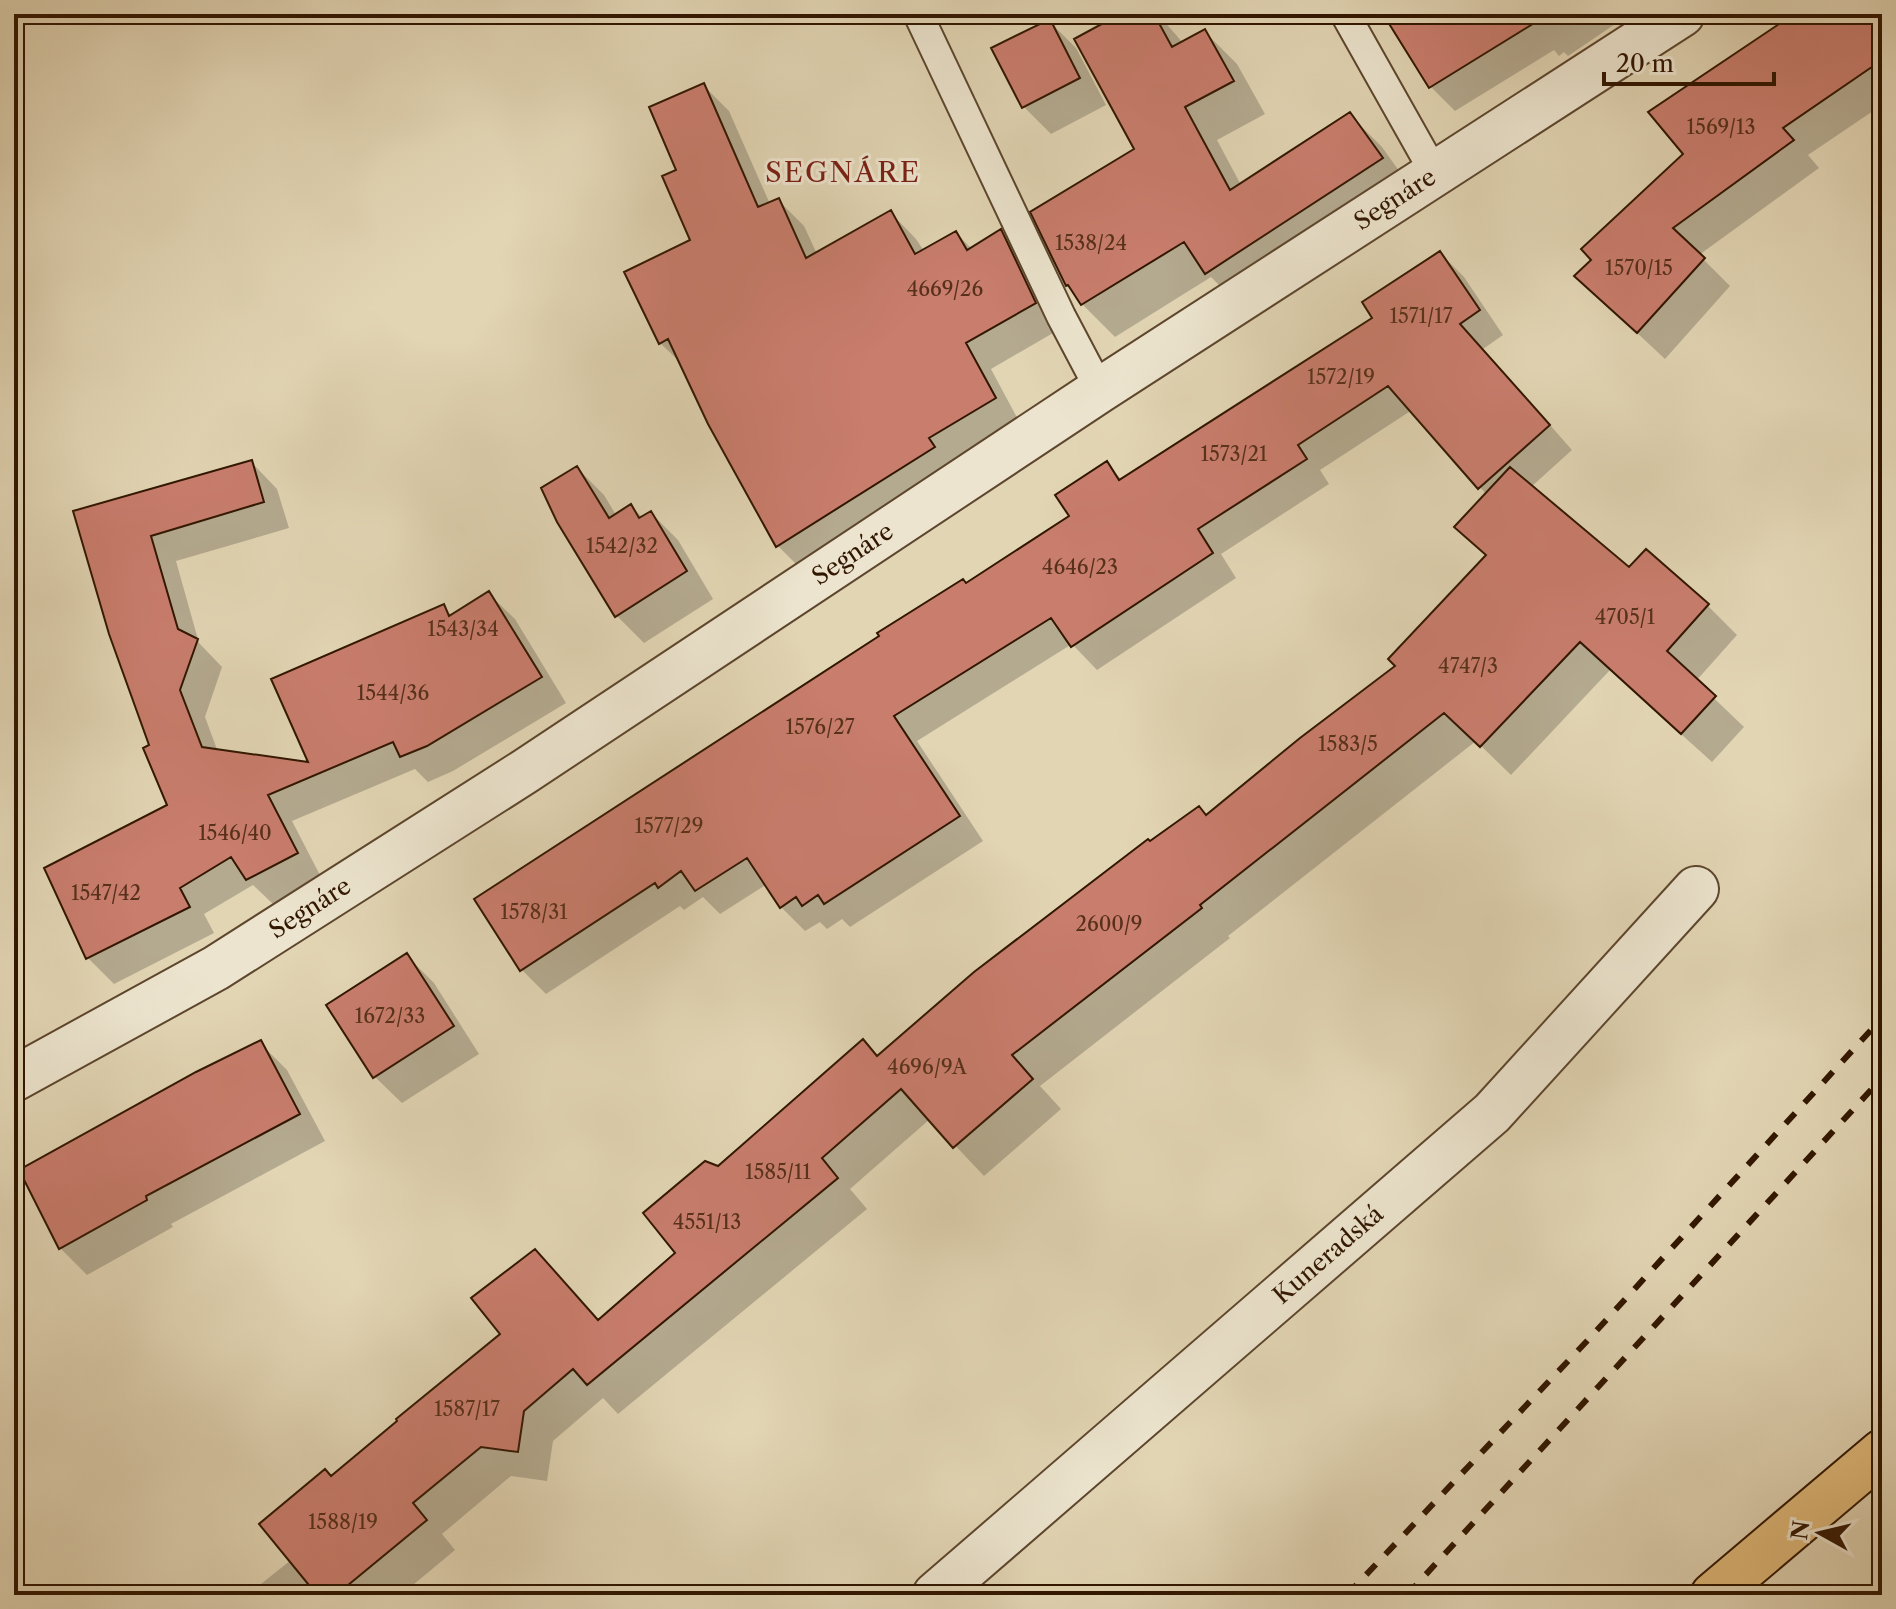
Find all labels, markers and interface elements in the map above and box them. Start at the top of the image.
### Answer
scale bar [1604,36,1774,86]
text: 20 m [1616,49,1674,78]
house number: 1569/13 [1687,115,1755,139]
district label: SEGNÁRE [765,155,921,189]
street label: Segnáre [1349,162,1441,236]
house number: 1538/24 [1055,231,1127,255]
house number: 1570/15 [1605,256,1673,280]
house number: 4669/26 [907,277,983,301]
house number: 1571/17 [1389,304,1453,328]
house number: 1572/19 [1307,365,1375,389]
house number: 1573/21 [1200,442,1268,466]
street label: Segnáre [806,516,899,591]
house number: 1542/32 [586,534,658,558]
house number: 4646/23 [1042,555,1118,579]
house number: 4705/1 [1595,605,1656,629]
house number: 1543/34 [427,617,499,641]
house number: 4747/3 [1438,654,1498,678]
house number: 1544/36 [357,681,429,705]
house number: 1576/27 [786,715,855,739]
house number: 1583/5 [1318,732,1378,756]
house number: 1577/29 [635,814,703,838]
house number: 1546/40 [198,821,272,845]
street label: Segnáre [263,871,356,944]
house number: 1547/42 [71,881,141,905]
house number: 1578/31 [500,900,568,924]
house number: 2600/9 [1075,912,1143,936]
house number: 1672/33 [355,1004,425,1028]
house number: 4696/9A [887,1055,968,1079]
house number: 1585/11 [745,1160,811,1184]
street label: Kuneradská [1267,1199,1389,1310]
house number: 4551/13 [673,1210,741,1234]
house number: 1587/17 [434,1397,500,1421]
north arrow [1780,1493,1860,1573]
house number: 1588/19 [308,1510,378,1534]
text: N [1786,1519,1815,1542]

